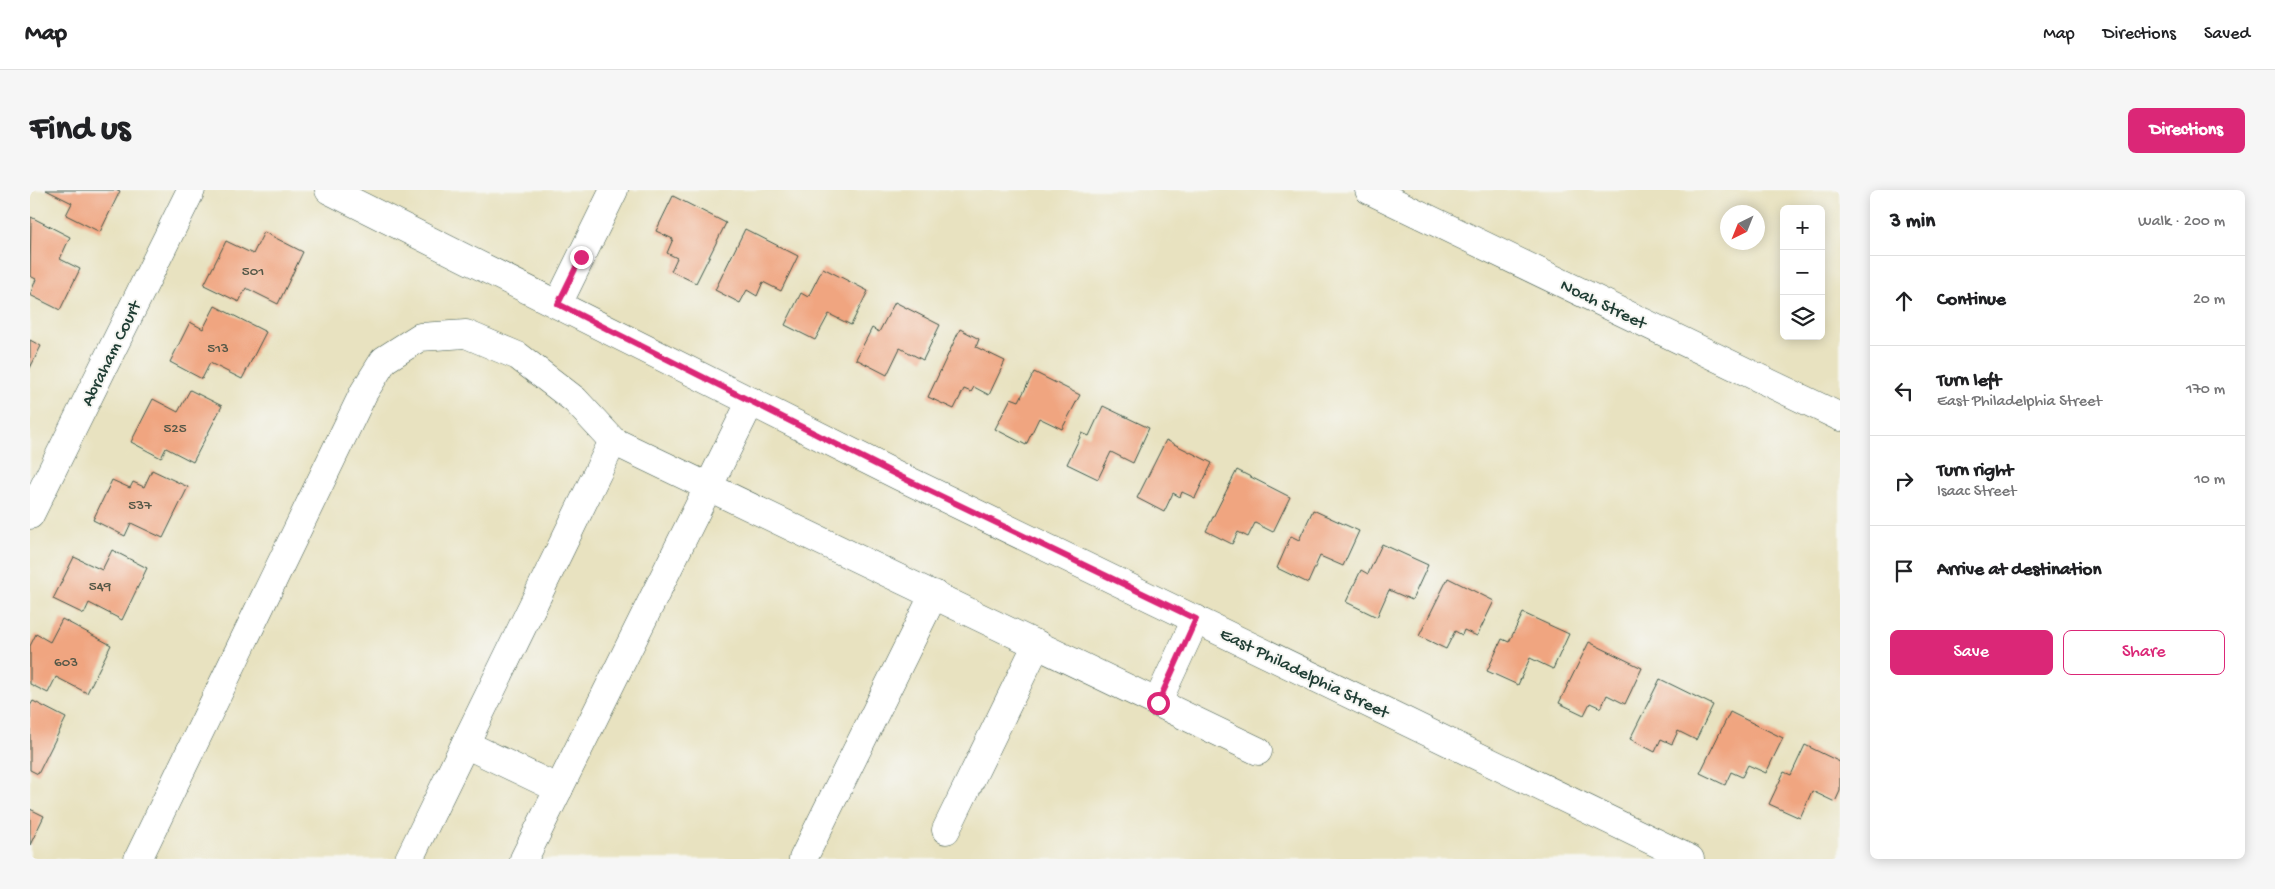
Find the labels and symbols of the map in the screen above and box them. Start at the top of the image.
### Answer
north arrow [1720,205,1765,250]
route end [570,246,593,269]
house number: 501 [242,263,264,281]
street label: Noah Street [1557,275,1651,336]
street label: Abraham Court [78,297,147,410]
house number: 513 [207,340,229,358]
house number: 525 [163,420,187,438]
house number: 537 [128,497,153,515]
house number: 549 [89,578,112,596]
street label: East Philadelphia Street [1216,624,1393,725]
house number: 603 [54,654,78,672]
route start [1147,692,1170,715]

